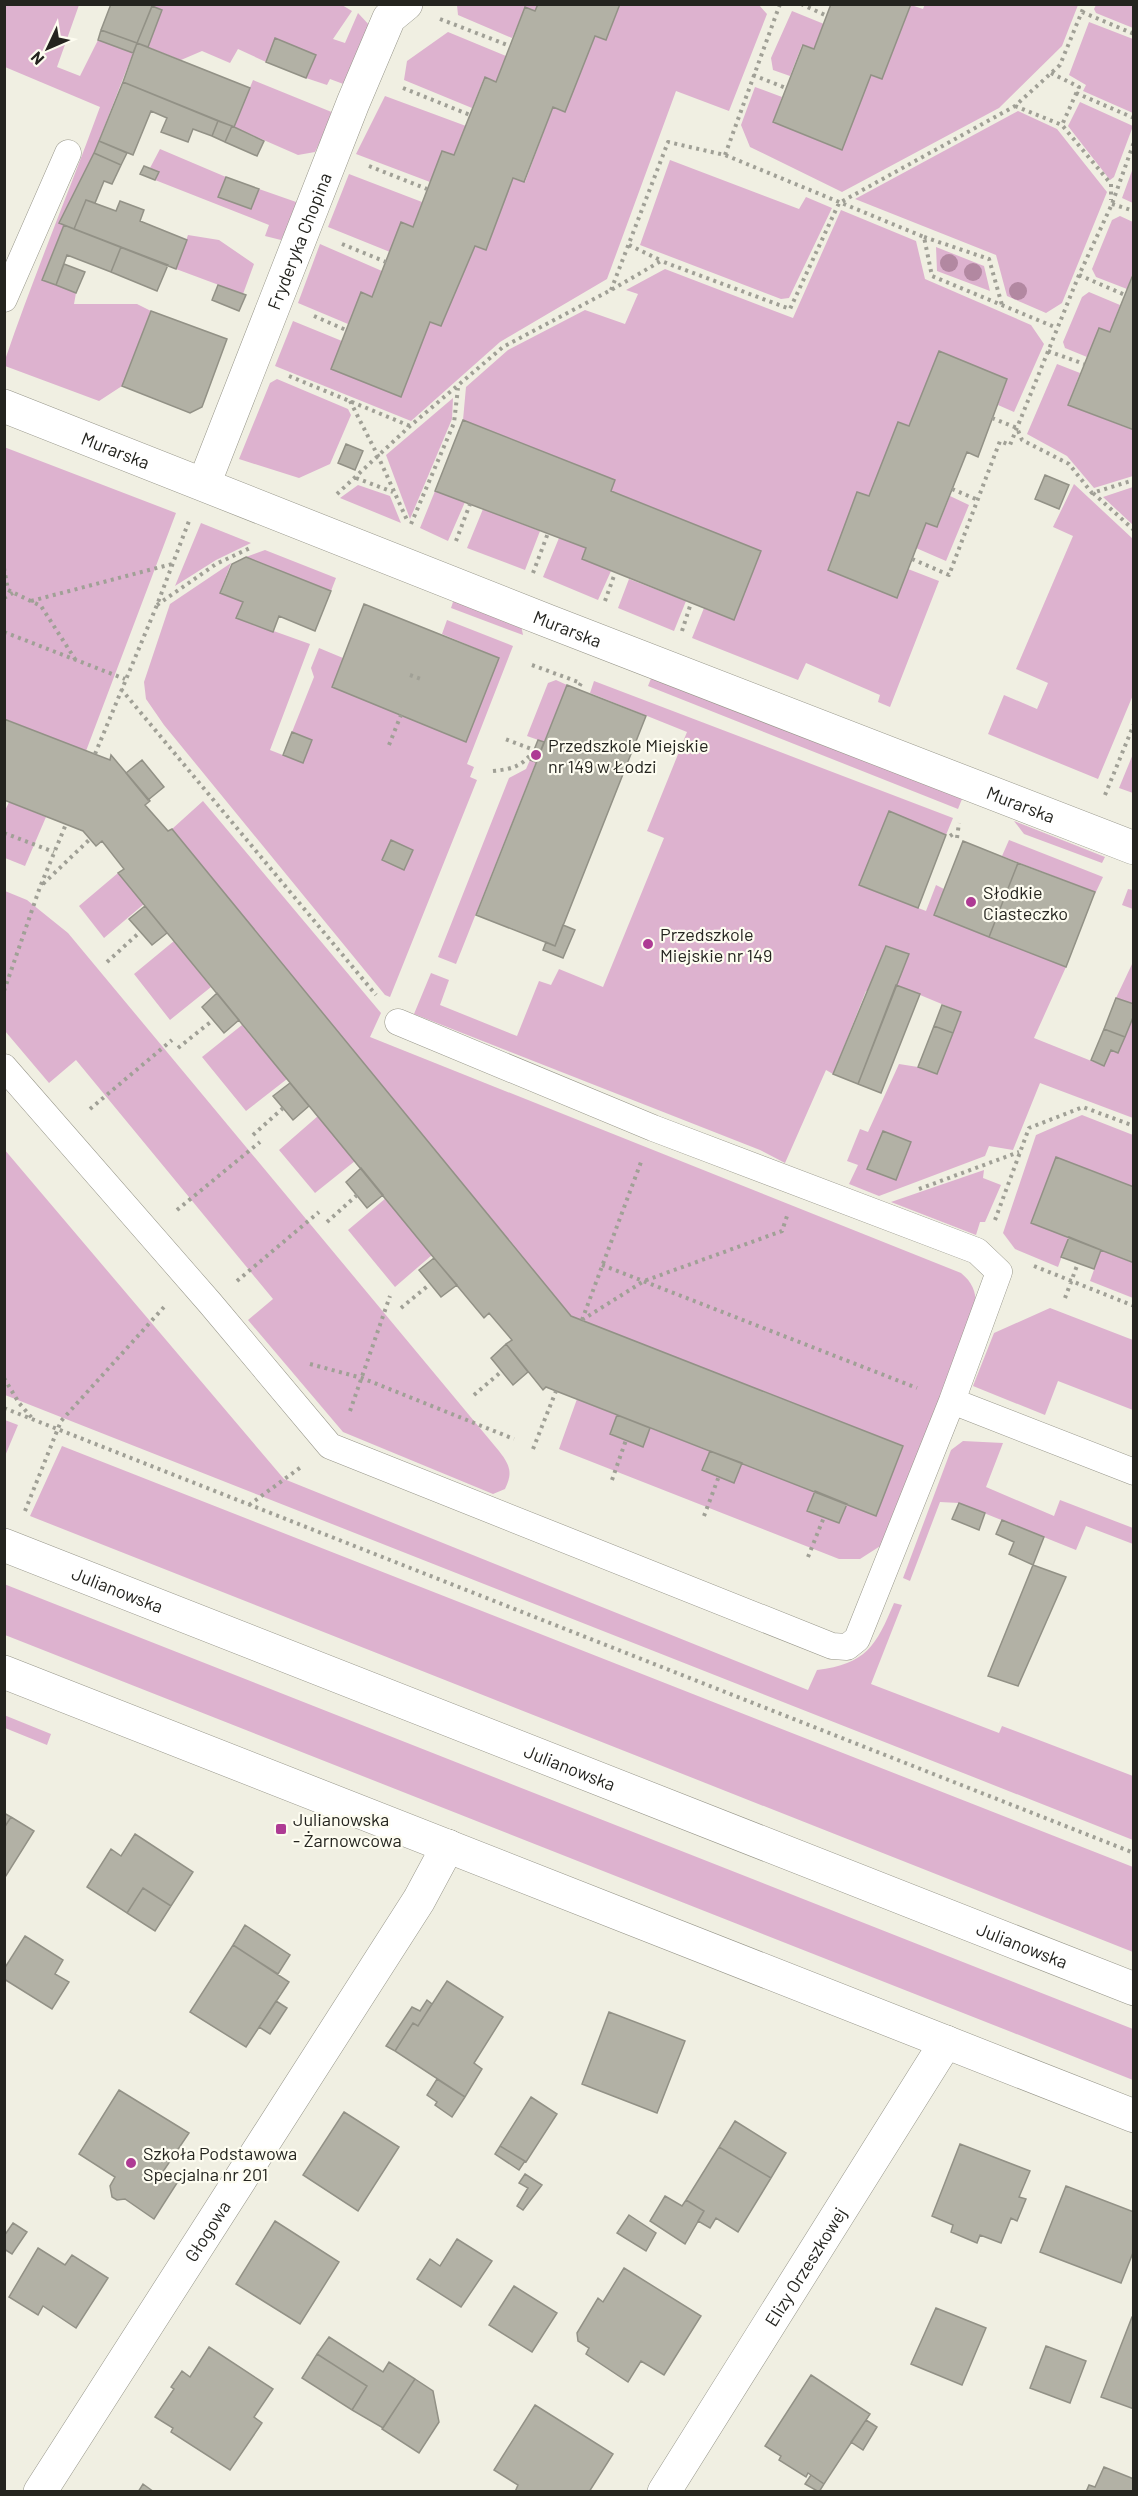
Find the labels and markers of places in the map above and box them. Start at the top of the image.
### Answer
place label: Przedszkole Miejskie nr 149 w Łodzi [548,734,709,777]
marker: Przedszkole Miejskie nr 149 w Łodzi [529,748,543,762]
place label: Słodkie Ciasteczko [983,881,1068,924]
marker: Słodkie Ciasteczko [964,895,978,909]
place label: Przedszkole Miejskie nr 149 [660,923,772,966]
marker: Przedszkole Miejskie nr 149 [641,937,655,951]
place label: Julianowska - Żarnowcowa [293,1808,402,1851]
marker: Julianowska - Żarnowcowa [274,1822,288,1836]
place label: Szkoła Podstawowa Specjalna nr 201 [143,2142,297,2185]
marker: Szkoła Podstawowa Specjalna nr 201 [124,2156,138,2170]

